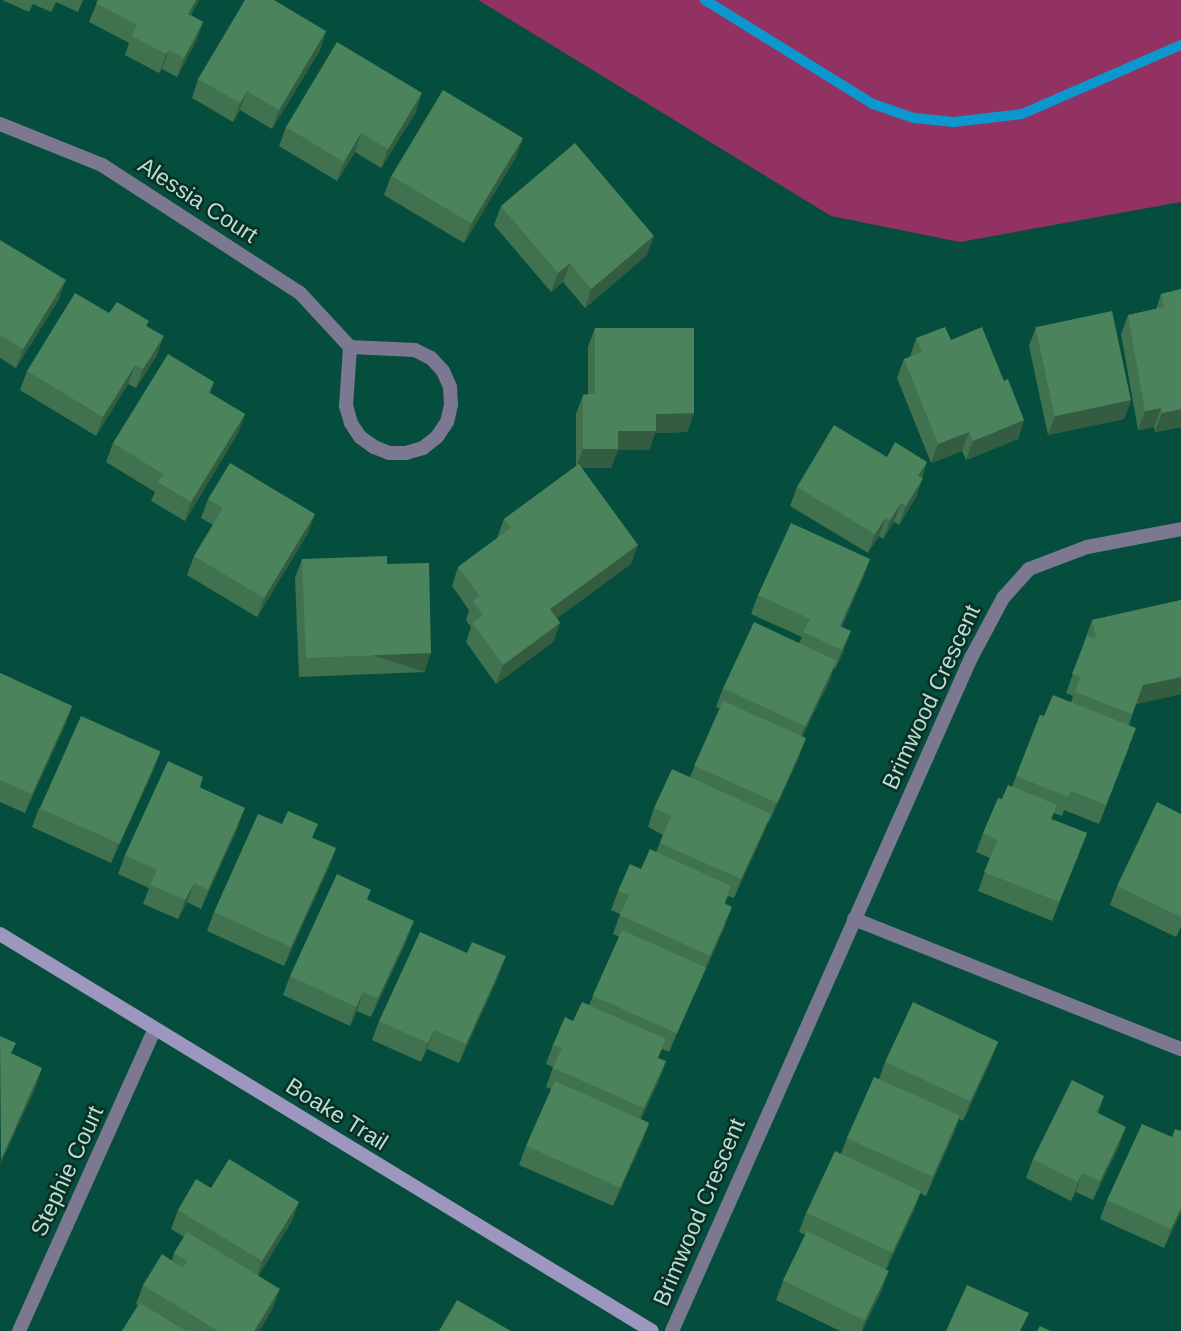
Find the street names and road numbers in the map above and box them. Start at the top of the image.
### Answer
street label: Alessia Court [133,151,263,249]
street label: Brimwood Crescent [876,600,986,794]
street label: Boake Trail [281,1072,393,1156]
street label: Stephie Court [25,1101,109,1241]
street label: Brimwood Crescent [647,1114,751,1310]

